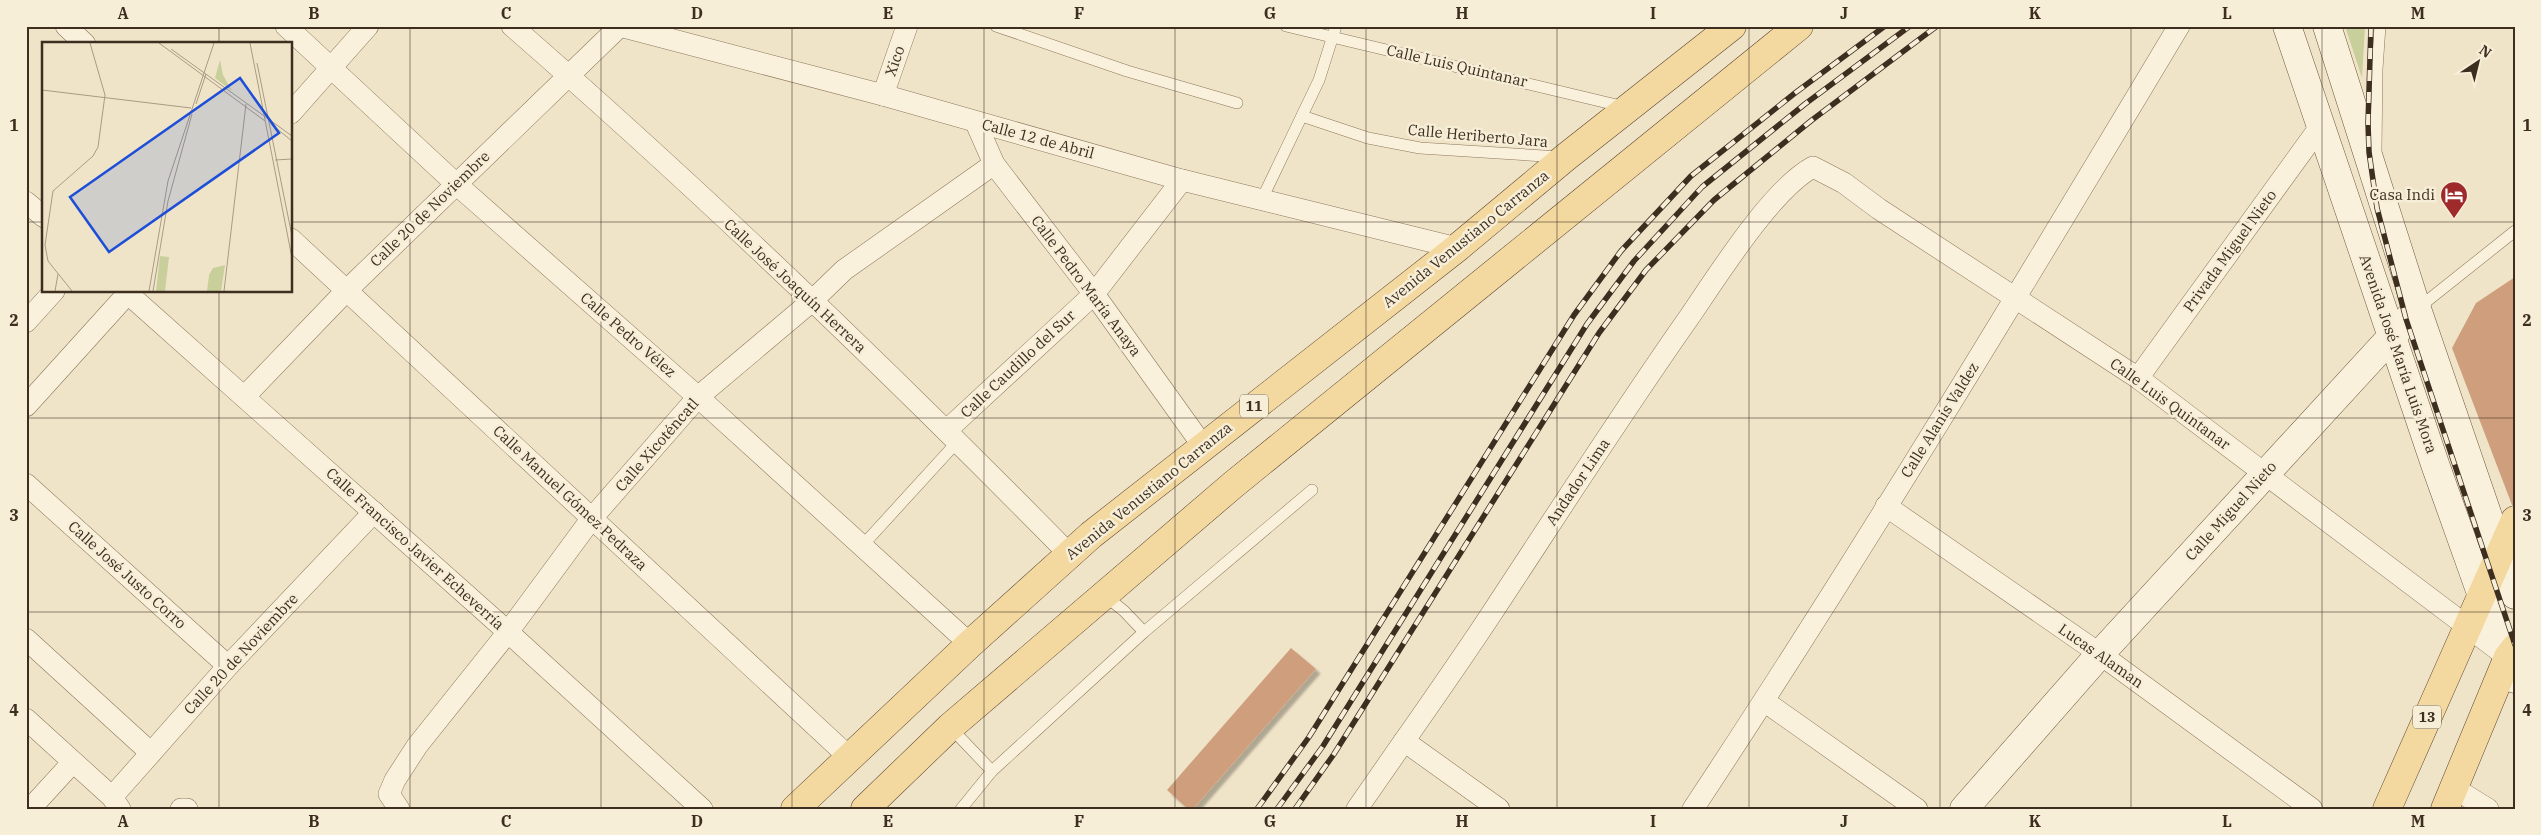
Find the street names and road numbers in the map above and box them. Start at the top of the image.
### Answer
street label: Calle Luis Quintanar [1385,40,1530,91]
street label: Xico [881,43,909,78]
street label: Calle 12 de Abril [980,114,1096,163]
street label: Calle Heriberto Jara [1407,120,1549,151]
street label: Calle 20 de Noviembre [366,147,493,271]
street label: Avenida Venustiano Carranza [1379,166,1553,312]
street label: Privada Miguel Nieto [2179,186,2280,316]
street label: Calle Pedro María Anaya [1027,211,1146,360]
street label: Calle José Joaquín Herrera [720,215,871,357]
street label: Avenida José María Luis Mora [2355,252,2442,456]
street label: Calle Pedro Vélez [577,288,680,381]
street label: Calle Caudillo del Sur [956,305,1079,422]
street label: Calle Luis Quintanar [2106,354,2234,454]
street label: Calle Alanís Valdez [1896,358,1983,481]
street label: Calle Xicoténcatl [611,394,702,495]
road number: 11 [1240,394,1268,418]
street label: Avenida Venustiano Carranza [1062,418,1236,564]
street label: Calle Manuel Gómez Pedraza [489,421,651,574]
street label: Andador Lima [1541,435,1614,529]
street label: Calle Miguel Nieto [2181,457,2280,564]
street label: Calle Francisco Javier Echeverría [322,463,508,634]
street label: Calle José Justo Corro [64,517,190,633]
street label: Calle 20 de Noviembre [179,589,302,718]
street label: Lucas Alaman [2055,619,2148,692]
road number: 13 [2413,706,2441,729]

